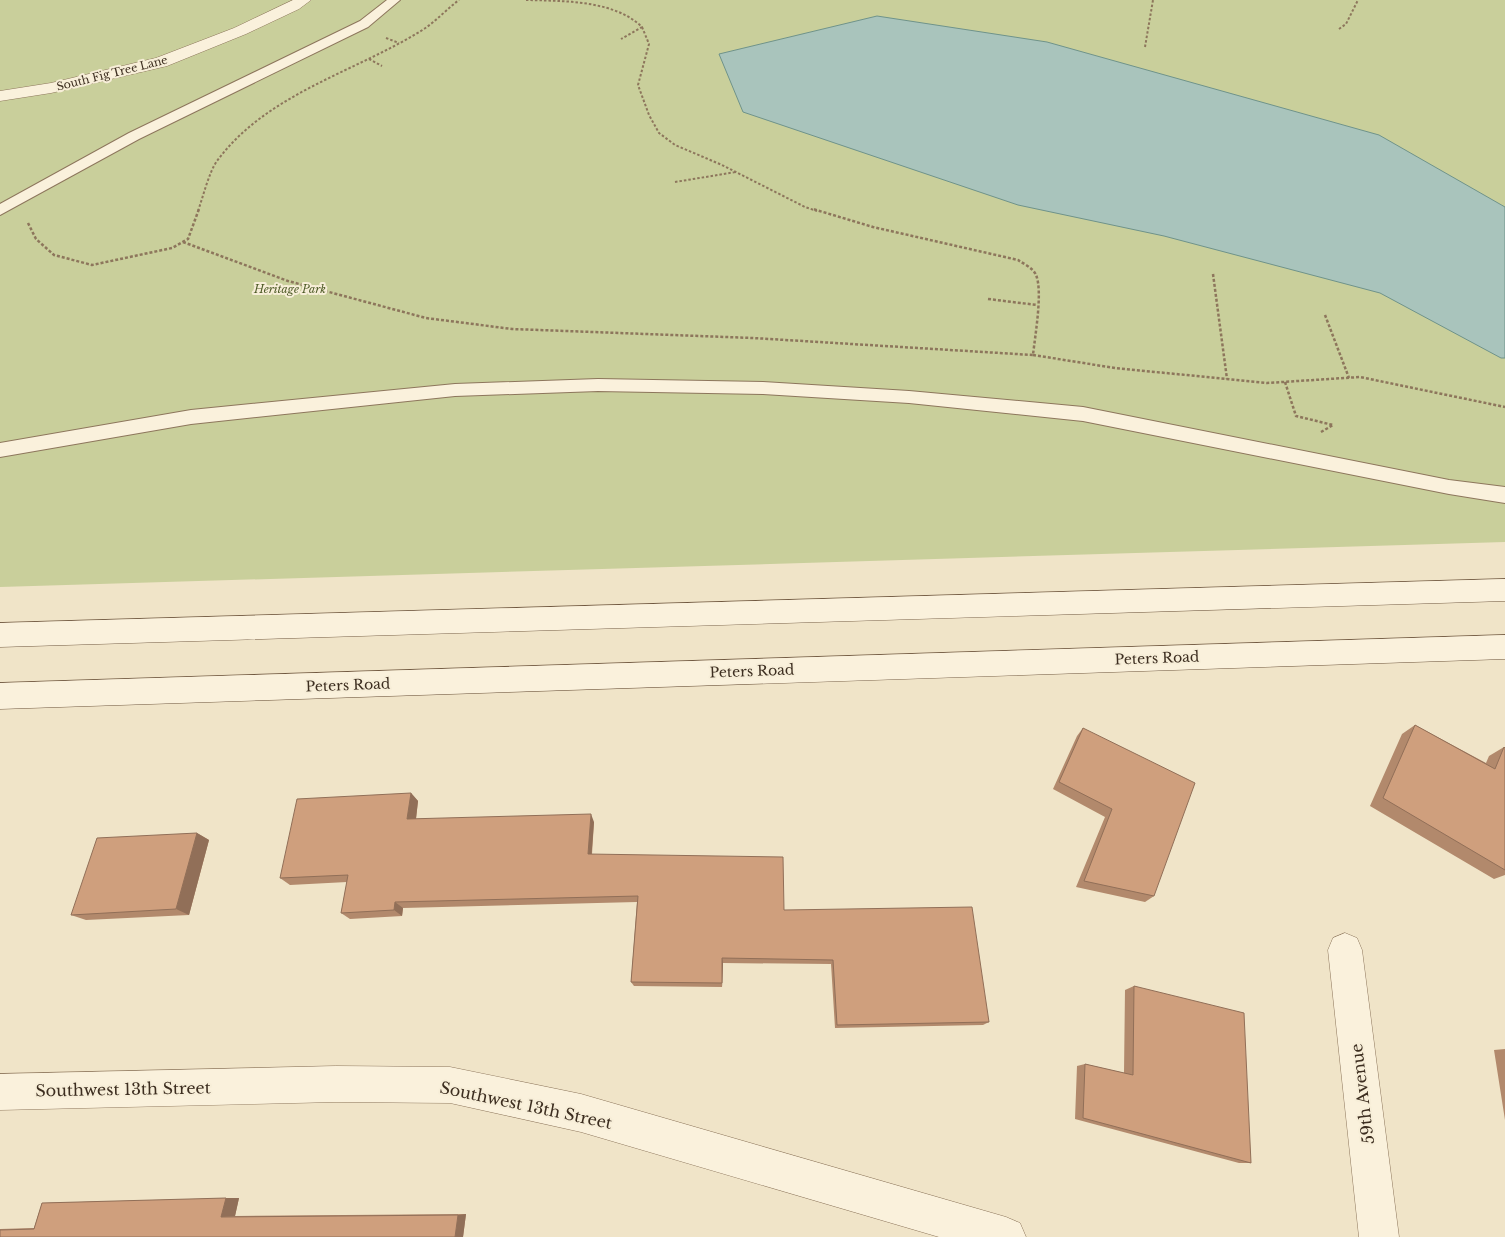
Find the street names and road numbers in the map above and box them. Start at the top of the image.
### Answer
street label: South Fig Tree Lane [55,52,169,94]
street label: Peters Road [1114,648,1200,668]
street label: Peters Road [709,661,795,681]
street label: Peters Road [305,675,391,695]
street label: 59th Avenue [1346,1043,1378,1145]
street label: Southwest 13th Street [35,1077,211,1101]
street label: Southwest 13th Street [438,1077,614,1133]

